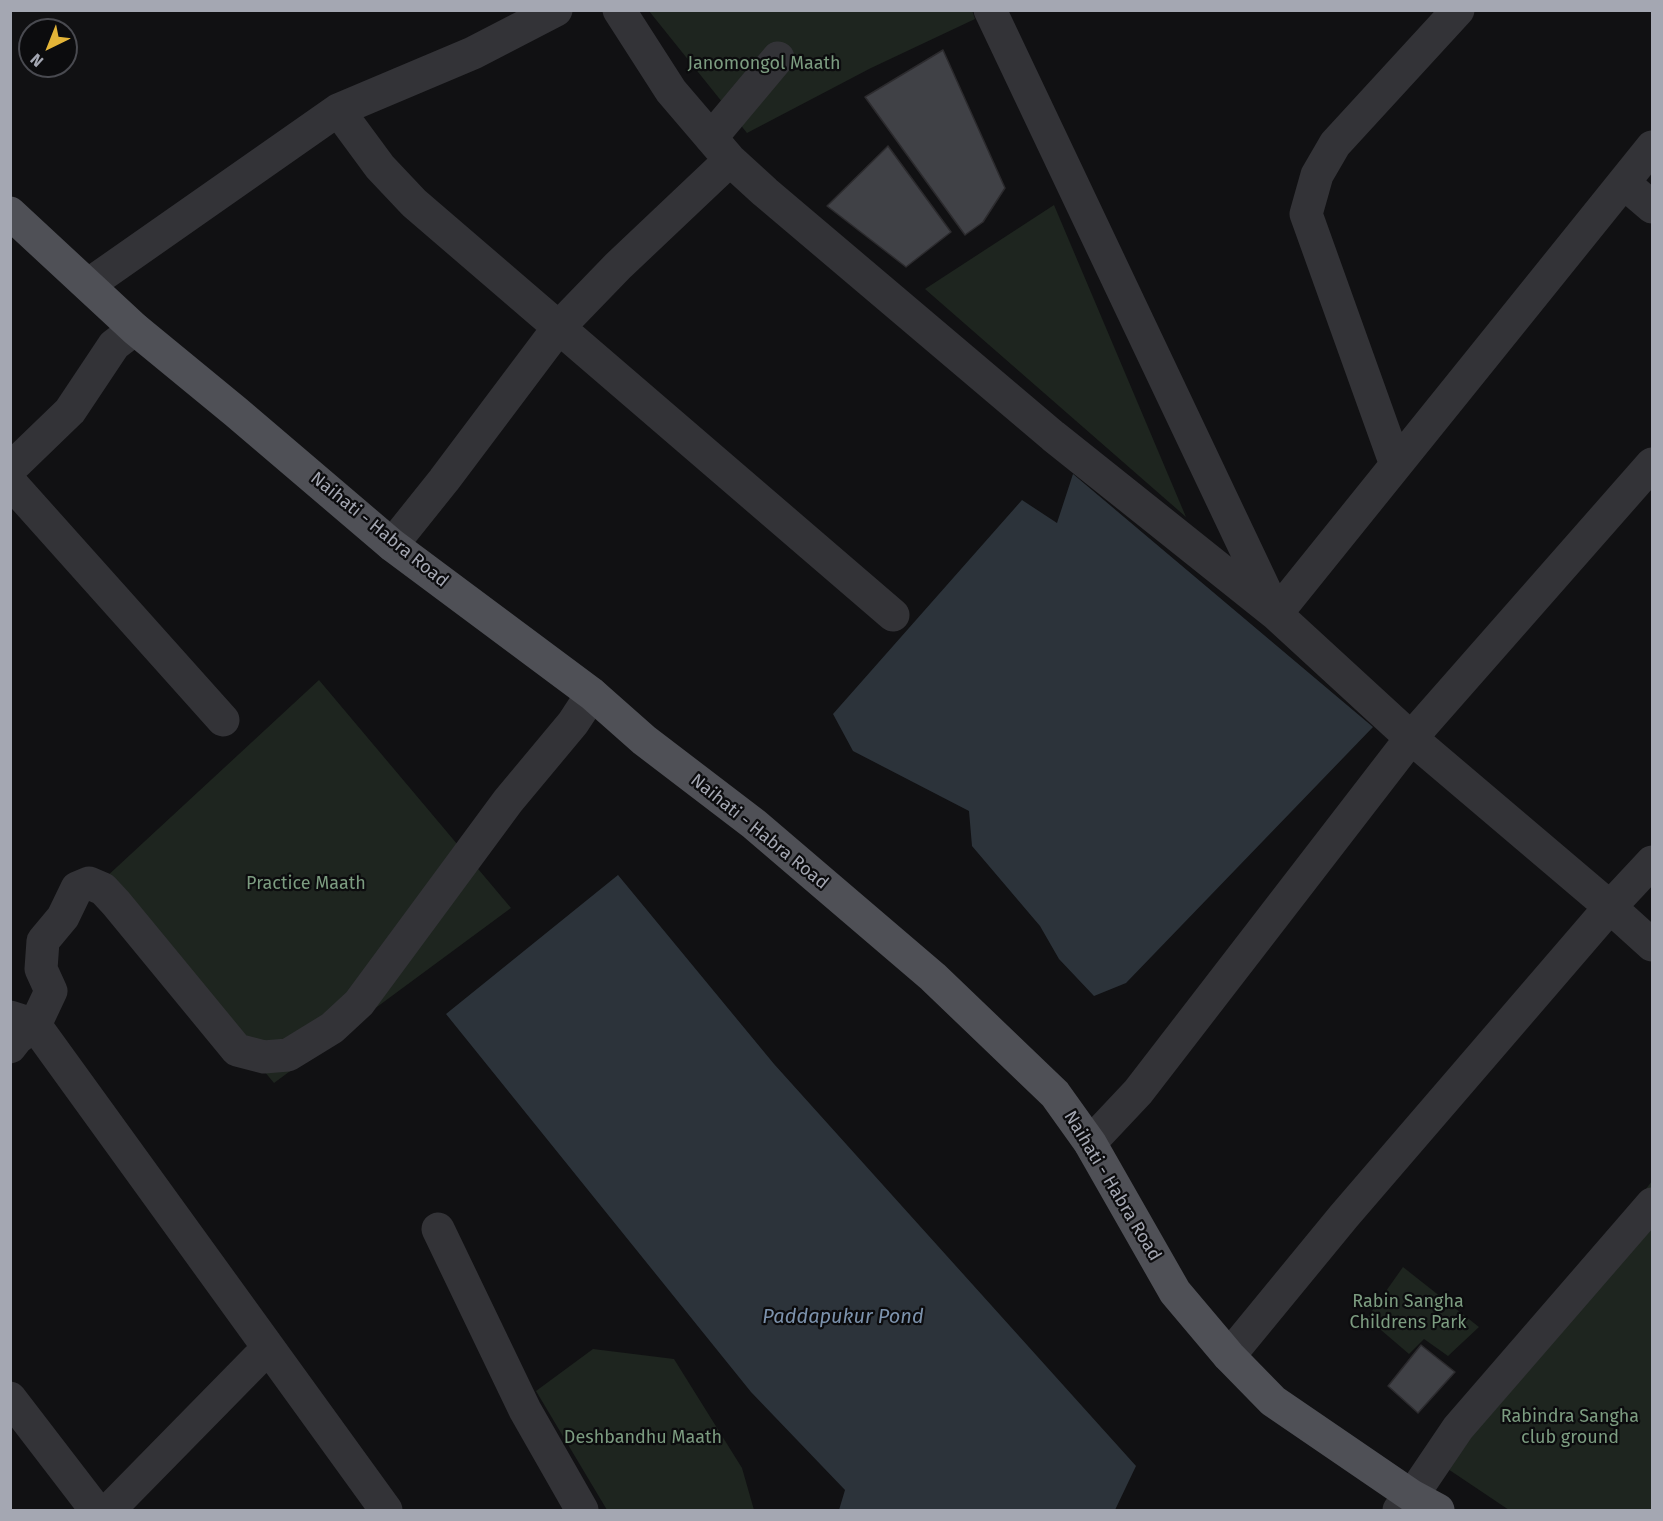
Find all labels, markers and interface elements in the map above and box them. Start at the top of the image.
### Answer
north arrow [18,18,78,78]
text: N [26,50,47,71]
park label: Janomongol Maath [688,53,840,75]
street label: Naihati - Habra Road [306,468,452,592]
street label: Naihati - Habra Road [686,770,832,894]
park label: Practice Maath [246,873,366,895]
street label: Naihati - Habra Road [1059,1107,1165,1265]
park label: Rabin Sangha Childrens Park [1350,1291,1466,1334]
water label: Paddapukur Pond [762,1305,924,1329]
park label: Rabindra Sangha club ground [1501,1406,1639,1448]
park label: Deshbandhu Maath [564,1427,722,1449]

